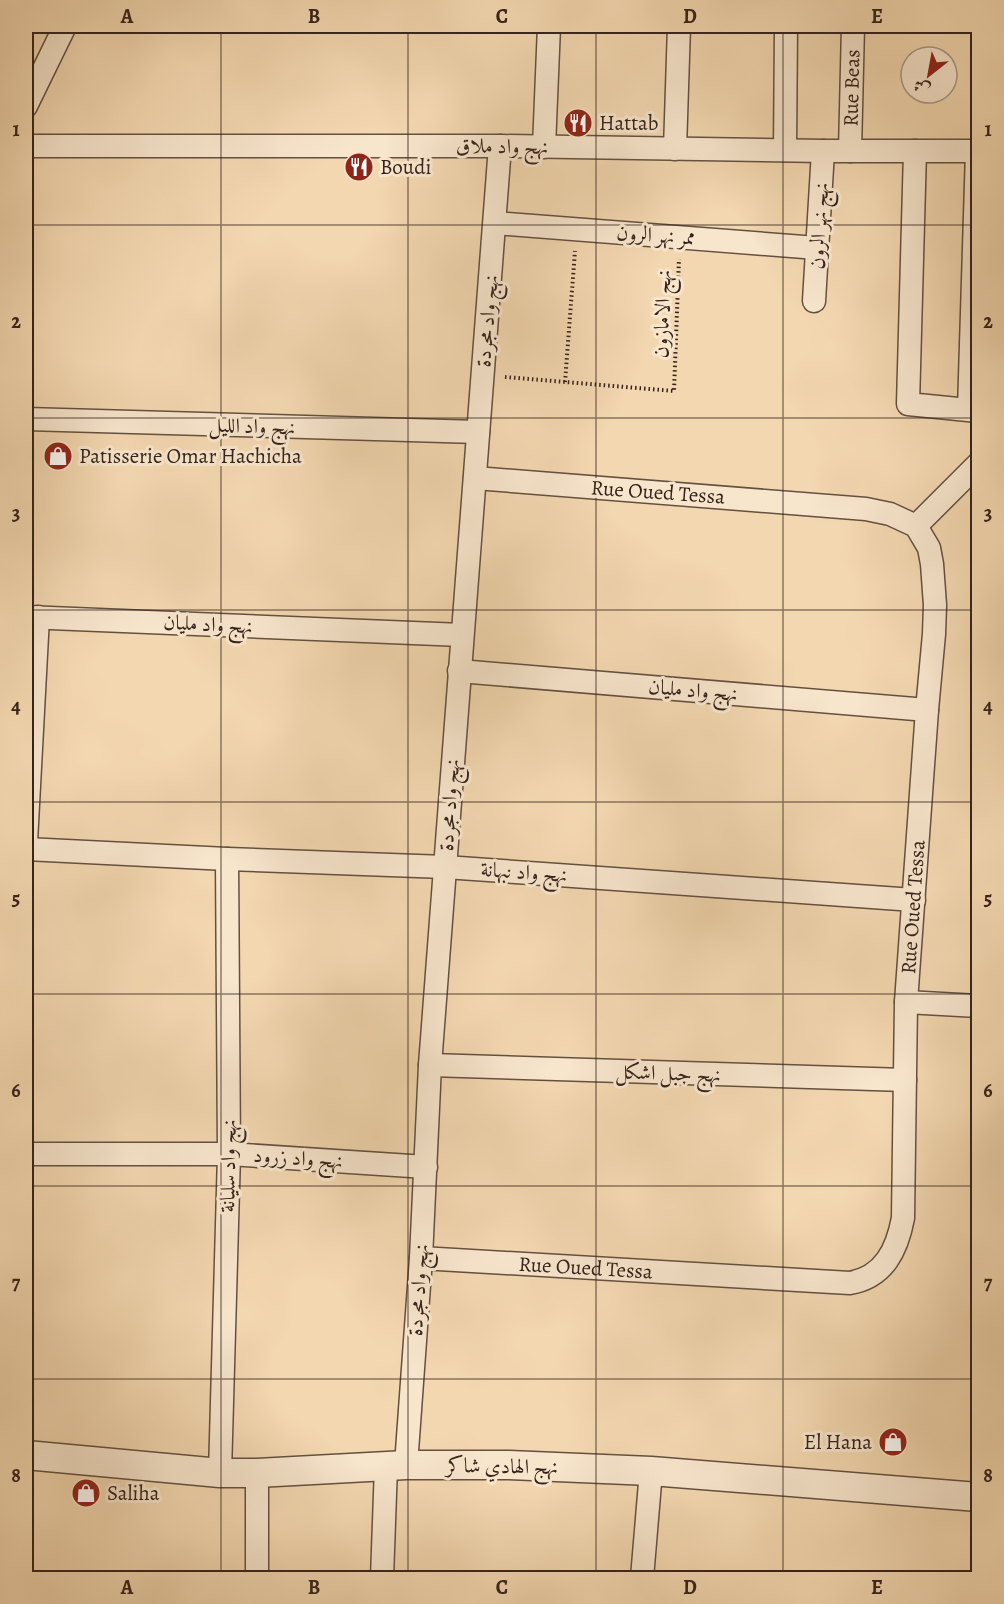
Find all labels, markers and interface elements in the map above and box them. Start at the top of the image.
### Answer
text: A [120,3,134,30]
text: B [308,3,320,30]
text: C [496,3,508,30]
text: D [683,3,697,30]
text: E [871,3,883,30]
north arrow [899,45,959,105]
street label: Rue Beas [837,49,866,127]
text: ش [909,73,934,101]
restaurant icon: Hattab [562,107,594,139]
place label: Hattab [599,109,659,137]
text: 1 [12,116,20,143]
text: 1 [984,116,992,143]
street label: نهج واد ملاق [455,131,548,166]
restaurant icon: Boudi [343,151,375,183]
place label: Boudi [380,153,431,181]
street label: نهج نهر الرون [803,182,840,270]
street label: ممر نهر الرون [616,218,696,252]
street label: نهج الامازون [646,269,683,359]
street label: نهج واد مجردة [469,274,510,369]
text: 2 [11,308,21,335]
text: 2 [983,308,993,335]
street label: نهج واد الليل [208,410,296,446]
shop icon: Patisserie Omar Hachicha [42,440,74,472]
place label: Patisserie Omar Hachicha [79,442,302,470]
street label: Rue Oued Tessa [590,473,726,511]
text: 3 [12,500,20,527]
text: 3 [984,500,992,527]
street label: نهج واد مليان [162,608,253,645]
street label: نهج واد مليان [647,672,739,713]
text: 4 [11,693,21,720]
text: 4 [983,693,993,720]
street label: نهج واد مجردة [432,758,471,852]
street label: Rue Oued Tessa [894,839,932,975]
street label: نهج واد نبهانة [479,855,568,894]
text: 5 [12,885,20,912]
text: 5 [984,885,992,912]
street label: نهج جبل اشكل [615,1057,721,1094]
text: 6 [11,1077,21,1104]
text: 6 [983,1077,993,1104]
street label: نهج واد سليانة [213,1119,248,1213]
street label: نهج واد زرود [252,1141,344,1180]
street label: نهج واد مجردة [401,1243,440,1337]
street label: Rue Oued Tessa [518,1250,654,1285]
text: 7 [12,1269,21,1296]
text: 7 [984,1269,993,1296]
shop icon: El Hana [877,1426,909,1458]
place label: El Hana [804,1428,872,1456]
street label: نهج الهادي شاكر [444,1451,558,1486]
text: 8 [11,1462,21,1489]
text: 8 [983,1462,993,1489]
shop icon: Saliha [70,1477,102,1509]
place label: Saliha [107,1479,160,1507]
text: A [120,1574,134,1601]
text: B [308,1574,320,1601]
text: C [496,1574,508,1601]
text: D [683,1574,697,1601]
text: E [871,1574,883,1601]

